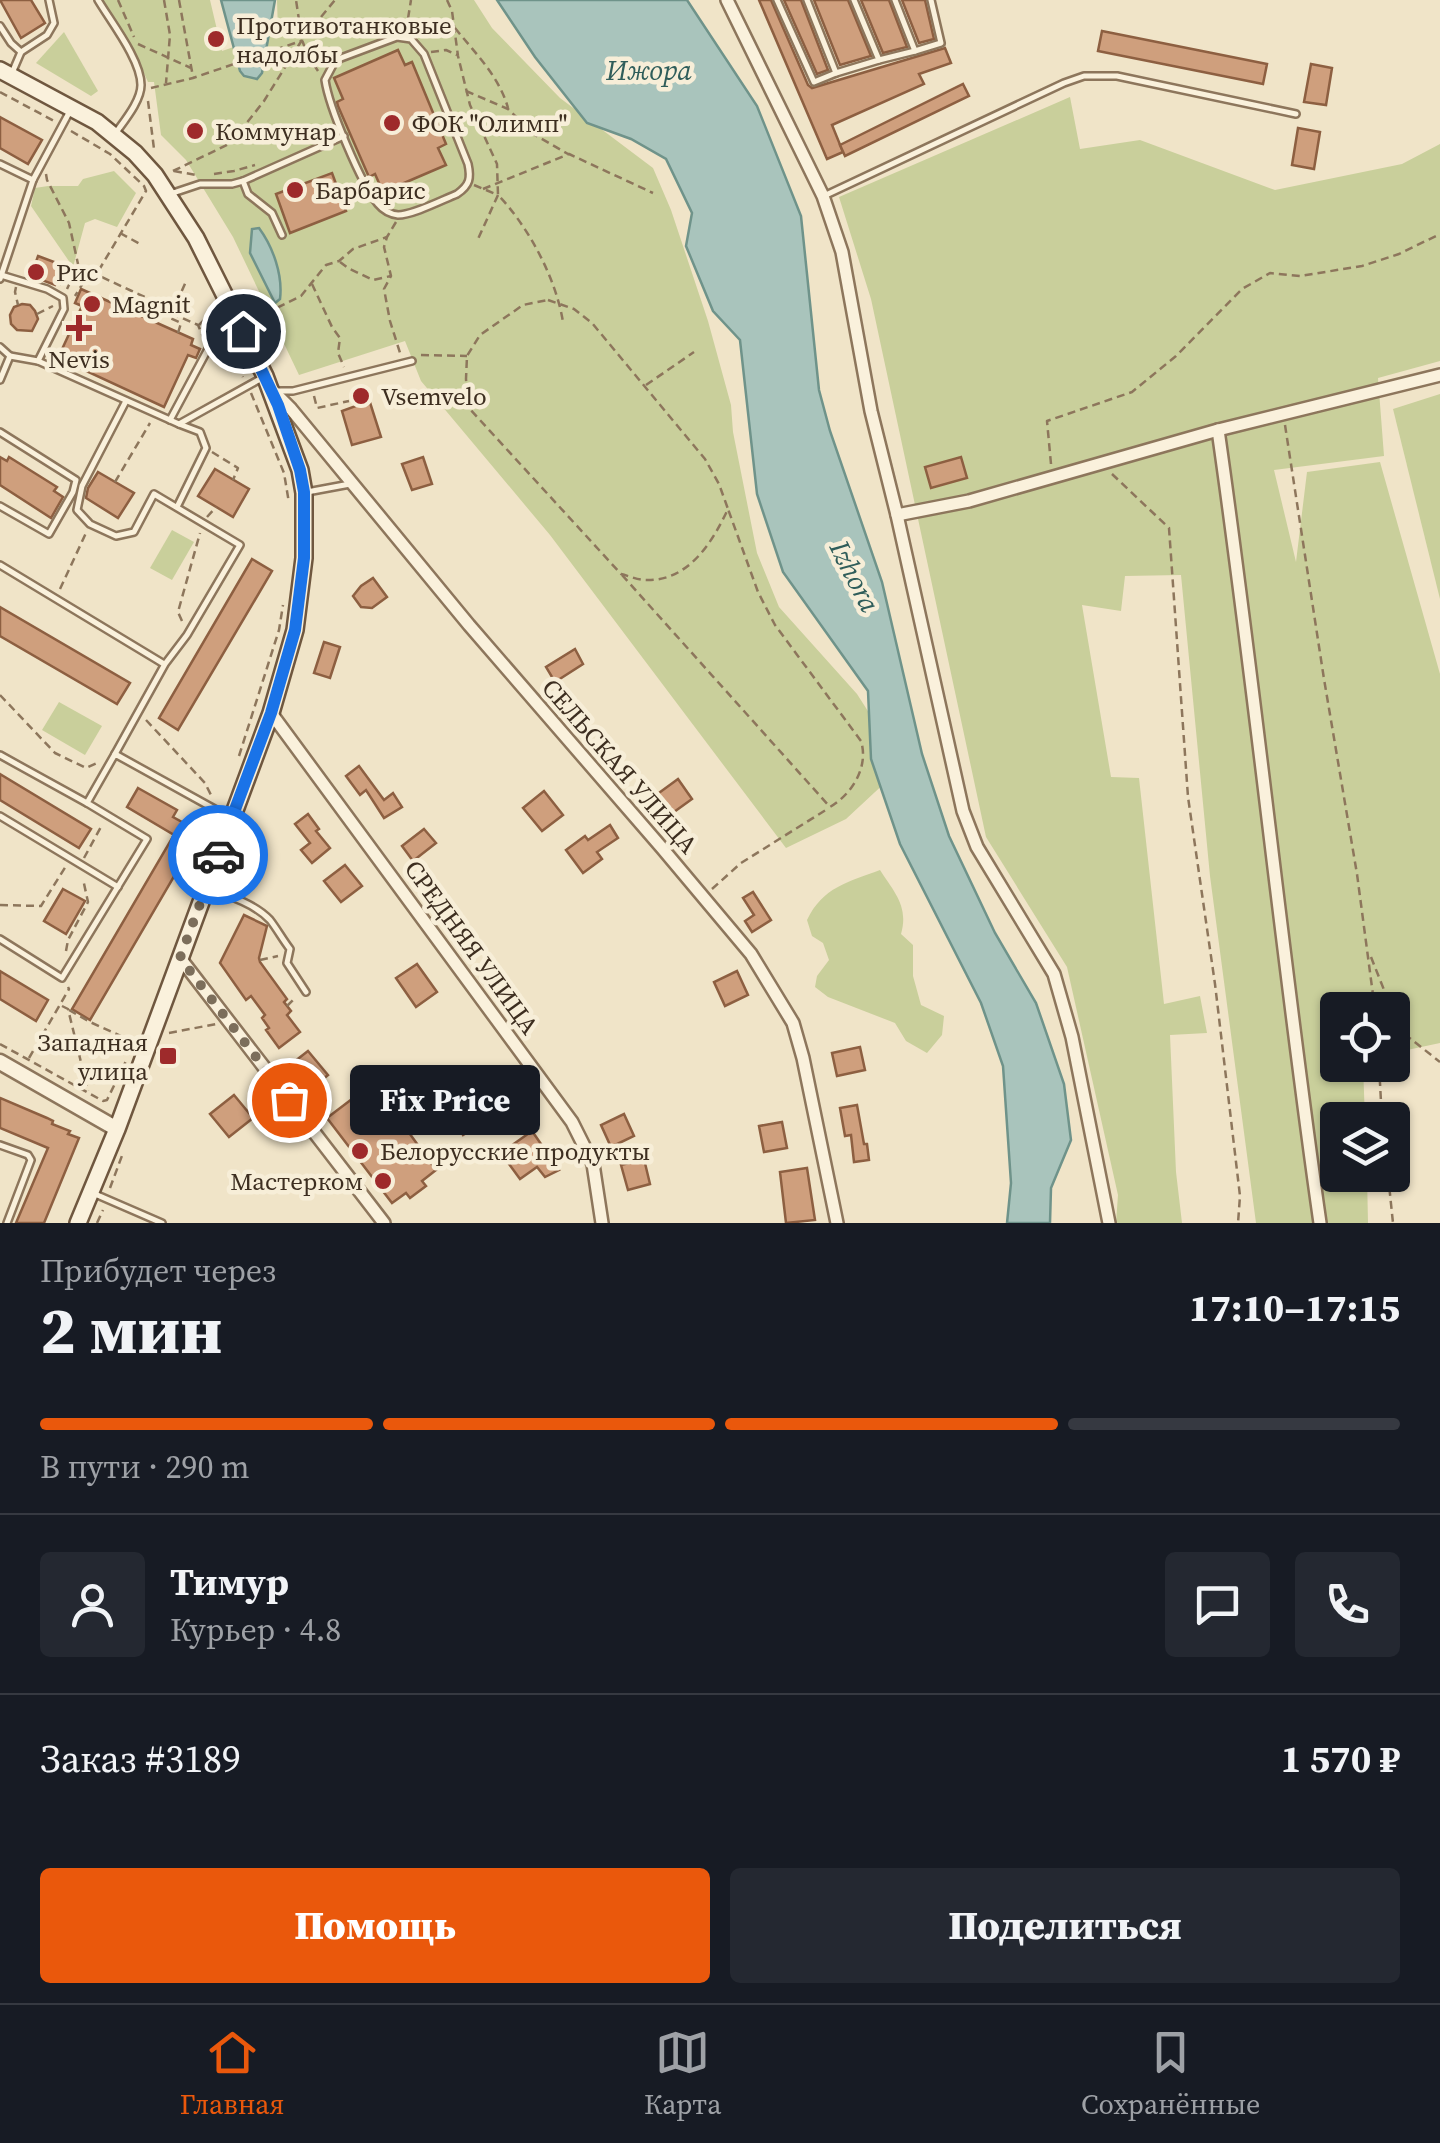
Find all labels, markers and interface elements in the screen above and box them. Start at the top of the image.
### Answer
place label: Противотанковые надолбы [236,8,452,71]
marker: Противотанковые надолбы [205,28,227,50]
water label: Ижора [605,51,692,89]
place label: ФОК "Олимп" [412,106,568,140]
marker: ФОК "Олимп" [381,112,403,134]
place label: Коммунар [215,114,336,148]
marker: Коммунар [184,120,206,142]
place label: Барбарис [315,173,426,207]
marker: Барбарис [284,179,306,201]
place label: Рис [56,255,99,289]
marker: Рис [25,261,47,283]
place label: Magnit [112,287,191,321]
pin [201,289,286,374]
marker: Magnit [81,293,103,315]
icon: home [216,304,271,359]
marker: Nevis [68,317,90,339]
place label: Nevis [48,342,110,376]
place label: Vsemvelo [381,379,487,413]
marker: Vsemvelo [350,385,372,407]
water label: Izhora [820,533,889,619]
street label: СЕЛЬСКАЯ УЛИЦА [534,671,706,861]
courier [168,805,268,905]
icon: car [191,828,246,883]
street label: СРЕДНЯЯ УЛИЦА [397,853,547,1041]
map controls [1320,992,1410,1192]
button: locate [1320,992,1410,1082]
place label: Западная улица [37,1025,148,1088]
marker: Западная улица [157,1045,179,1067]
pin [247,1058,332,1143]
callout: Fix Price [349,1065,539,1135]
icon: bag [262,1073,317,1128]
text: Fix Price [380,1078,510,1122]
button: layers [1320,1102,1410,1192]
place label: Белорусские продукты [380,1134,650,1168]
marker: Белорусские продукты [349,1140,371,1162]
place label: Мастерком [230,1164,363,1198]
marker: Мастерком [372,1170,394,1192]
text: Прибудет через [40,1249,276,1293]
text: 17:10–17:15 [1189,1282,1400,1334]
text: 2 мин [40,1286,222,1375]
text: В пути · 290 m [40,1445,250,1489]
button: person [40,1552,145,1657]
button: chat [1165,1552,1270,1657]
button: phone [1295,1552,1400,1657]
text: Тимур [170,1556,289,1608]
text: Курьер · 4.8 [170,1608,341,1652]
text: Заказ #3189 [40,1733,241,1785]
text: 1 570 ₽ [1281,1733,1400,1785]
button: Помощь [40,1868,710,1983]
button: Поделиться [730,1868,1400,1983]
tab: Главная [180,2025,285,2123]
tab: Карта [644,2025,721,2123]
tab: Сохранённые [1081,2025,1260,2123]

